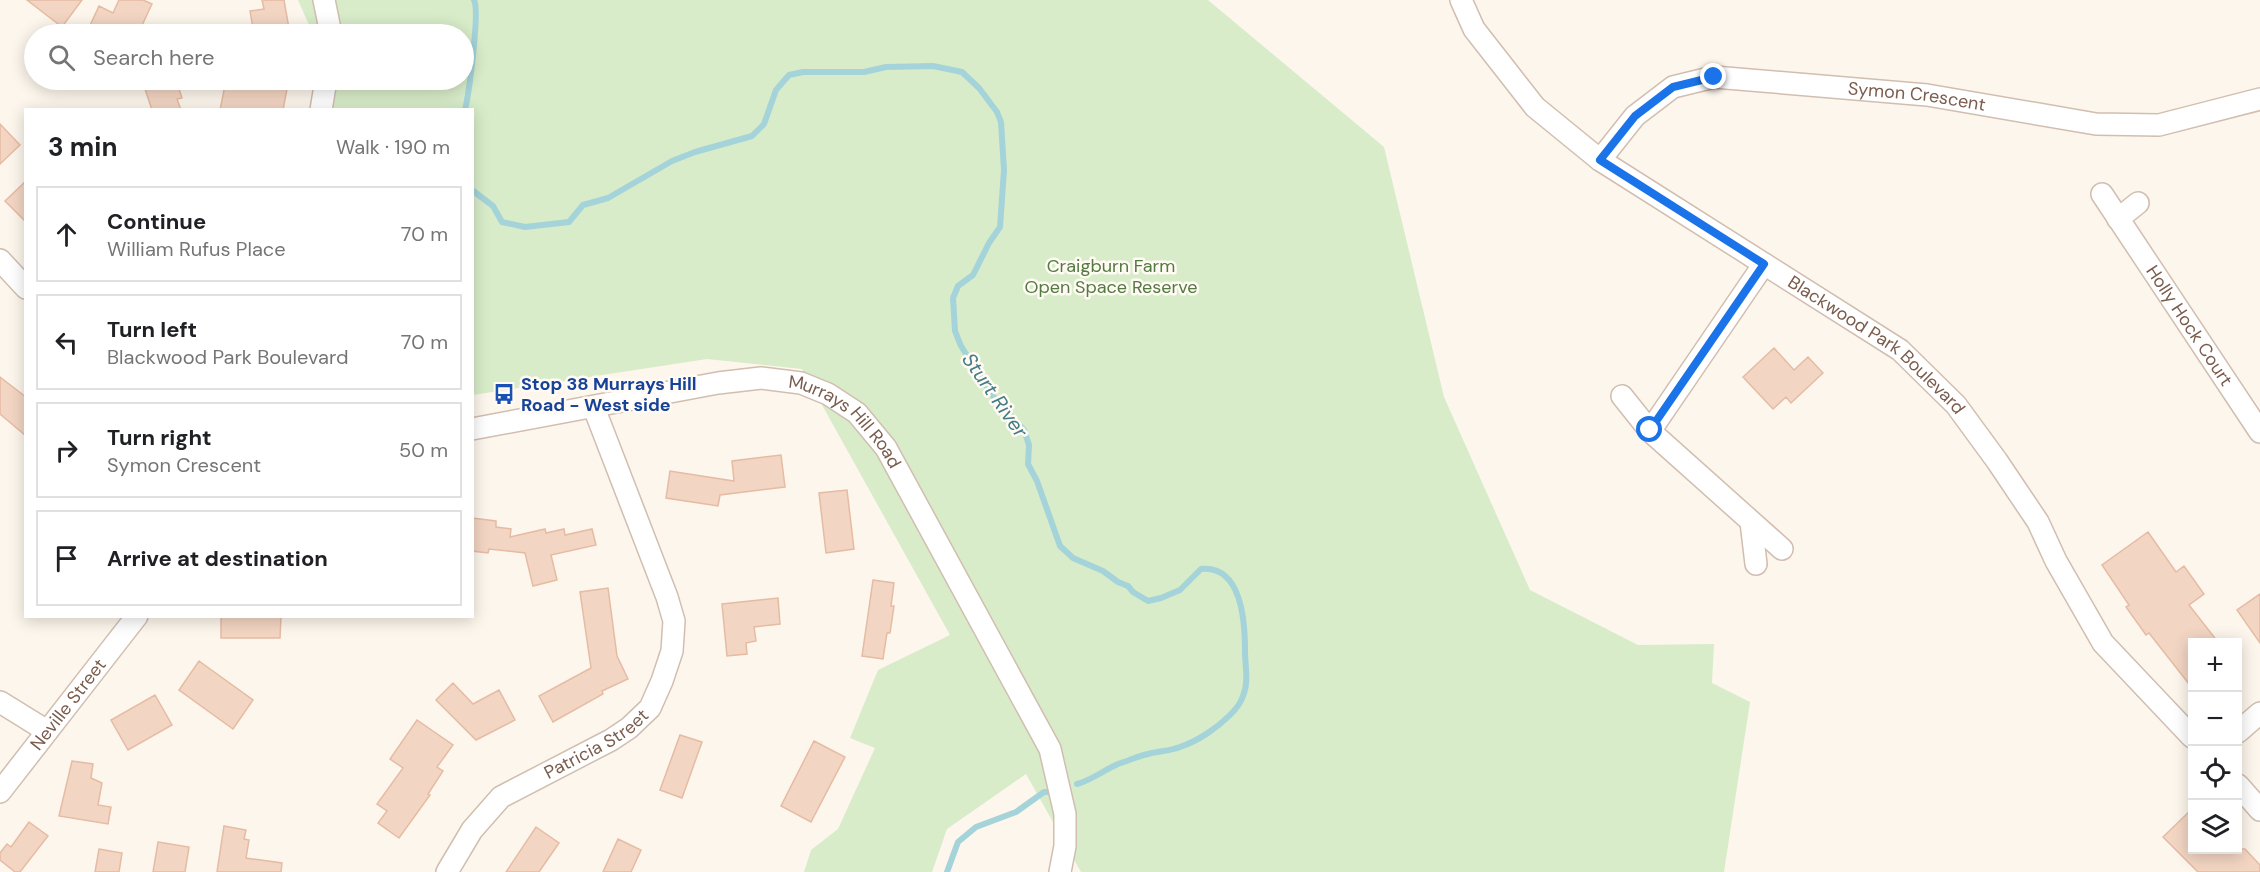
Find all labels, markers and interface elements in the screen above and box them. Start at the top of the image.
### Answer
search box [24,24,474,90]
icon: search [45,41,78,74]
text: Search here [93,43,214,72]
route end [1700,63,1726,89]
street label: Symon Crescent [1847,76,1988,117]
text: 3 min [48,130,117,164]
text: Walk · 190 m [336,134,450,160]
text: Continue [107,207,206,236]
icon: ahead [50,218,83,251]
text: 70 m [401,221,448,247]
text: William Rufus Place [107,236,286,262]
park label: Craigburn Farm Open Space Reserve [1025,254,1197,299]
street label: Holly Hock Court [2141,260,2238,391]
street label: Blackwood Park Boulevard [1783,270,1971,419]
text: Turn left [107,315,197,344]
icon: left [50,326,83,359]
text: 70 m [401,329,448,355]
text: Blackwood Park Boulevard [107,344,348,370]
water label: Sturt River [956,348,1034,443]
street label: Murrays Hill Road [787,370,907,473]
place label: Stop 38 Murrays Hill Road - West side [521,372,697,417]
bus stop icon: Stop 38 Murrays Hill Road - West side [492,382,516,406]
route start [1636,416,1662,442]
text: Turn right [107,423,212,452]
icon: right [50,434,83,467]
text: 50 m [399,437,448,463]
text: Symon Crescent [107,452,261,478]
icon: arrive [50,542,83,575]
text: Arrive at destination [107,544,328,573]
map controls [2188,638,2242,854]
button: + [2188,638,2242,692]
street label: Neville Street [25,654,112,755]
button: − [2188,692,2242,746]
street label: Patricia Street [540,704,654,785]
button: locate [2188,746,2242,800]
button: layers [2188,800,2242,854]

